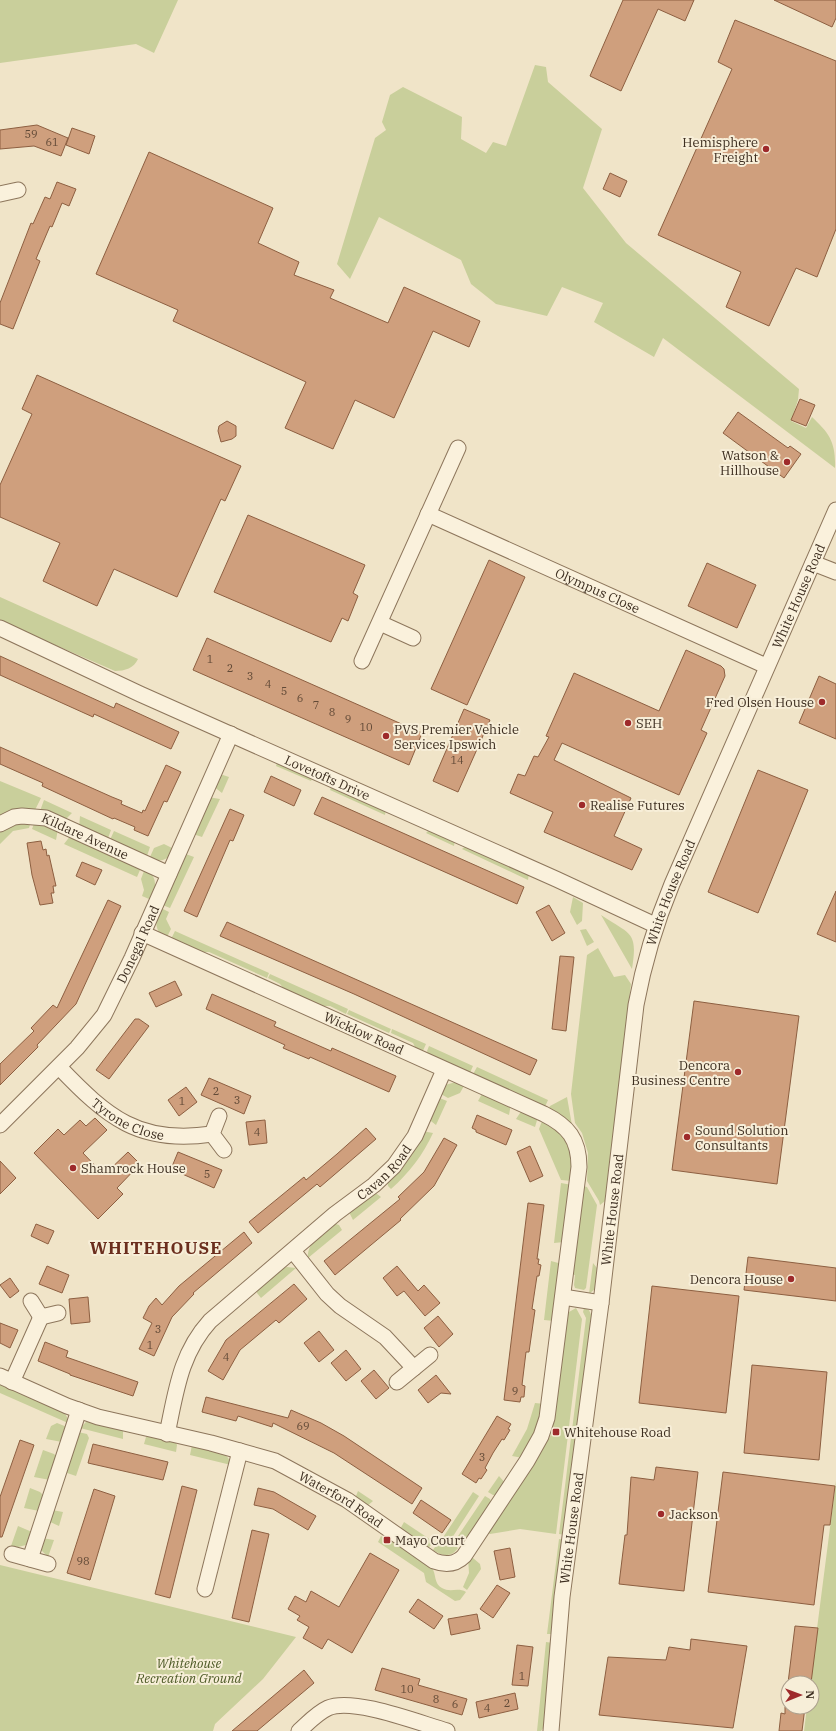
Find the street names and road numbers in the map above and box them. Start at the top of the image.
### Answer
street label: White House Road [768,541,829,651]
street label: Olympus Close [552,564,642,617]
street label: Lovetofts Drive [282,751,373,804]
street label: Kildare Avenue [39,809,131,864]
street label: White House Road [643,837,699,948]
street label: Donegal Road [113,903,163,986]
street label: Wicklow Road [321,1008,407,1059]
street label: Tyrone Close [88,1095,165,1144]
street label: Cavan Road [354,1141,415,1204]
street label: White House Road [597,1153,627,1267]
street label: Waterford Road [296,1467,386,1532]
street label: White House Road [556,1471,587,1585]

